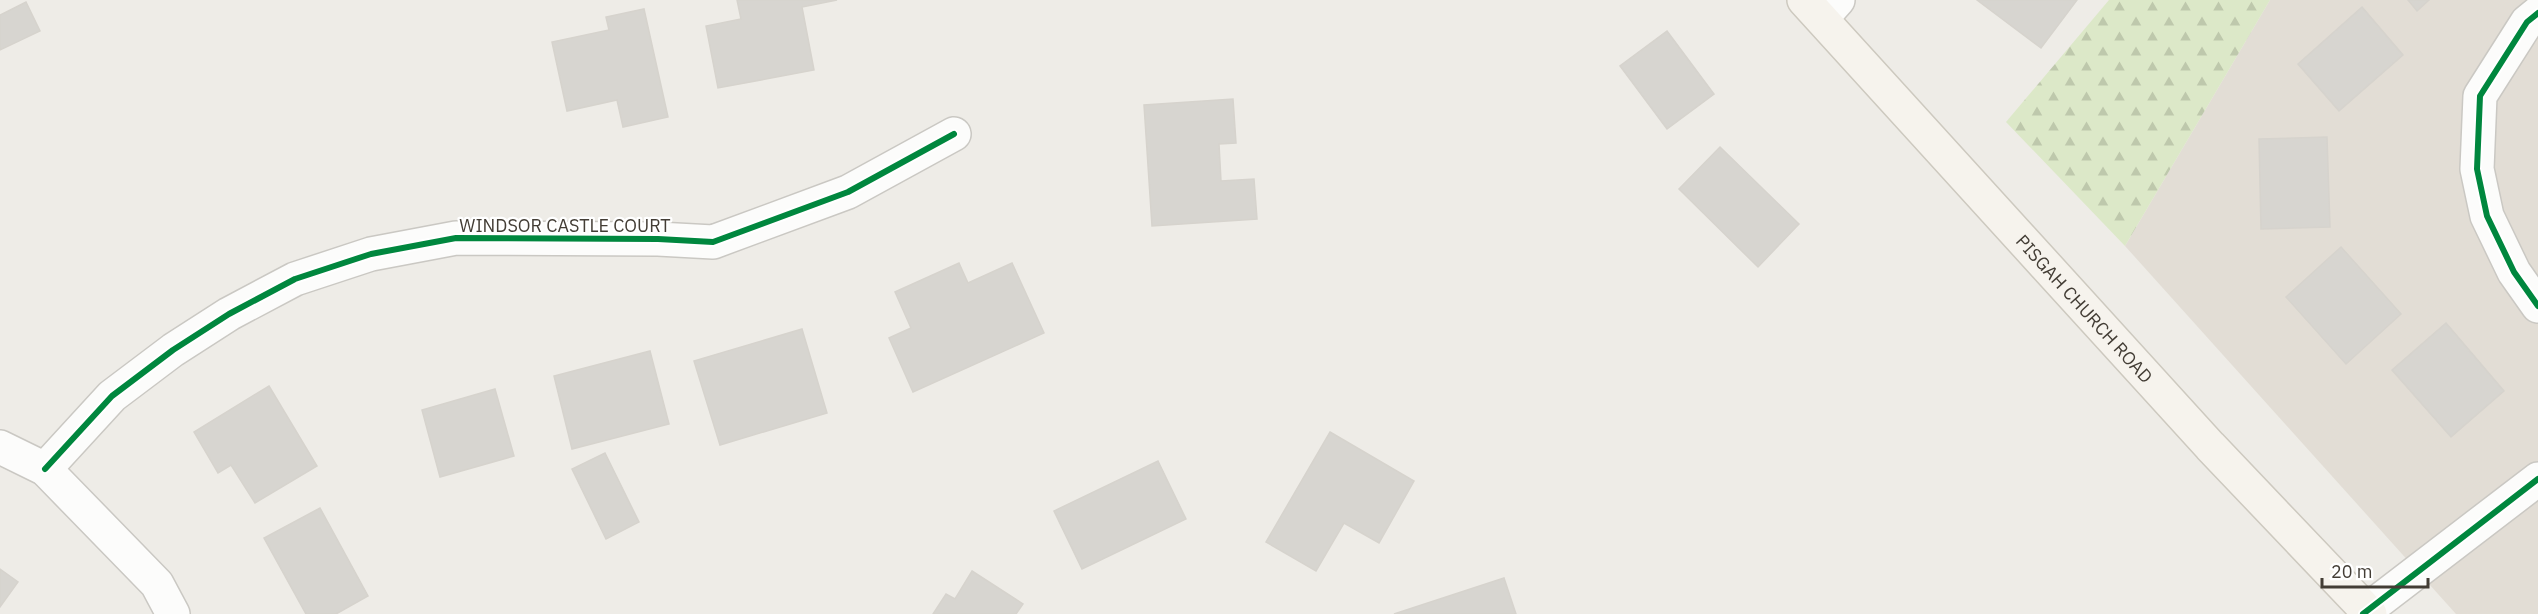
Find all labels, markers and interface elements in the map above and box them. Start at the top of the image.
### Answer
street label: WINDSOR CASTLE COURT [459,214,671,237]
street label: PISGAH CHURCH ROAD [2011,229,2158,387]
scale bar [2322,551,2428,589]
text: 20 m [2331,560,2373,583]

